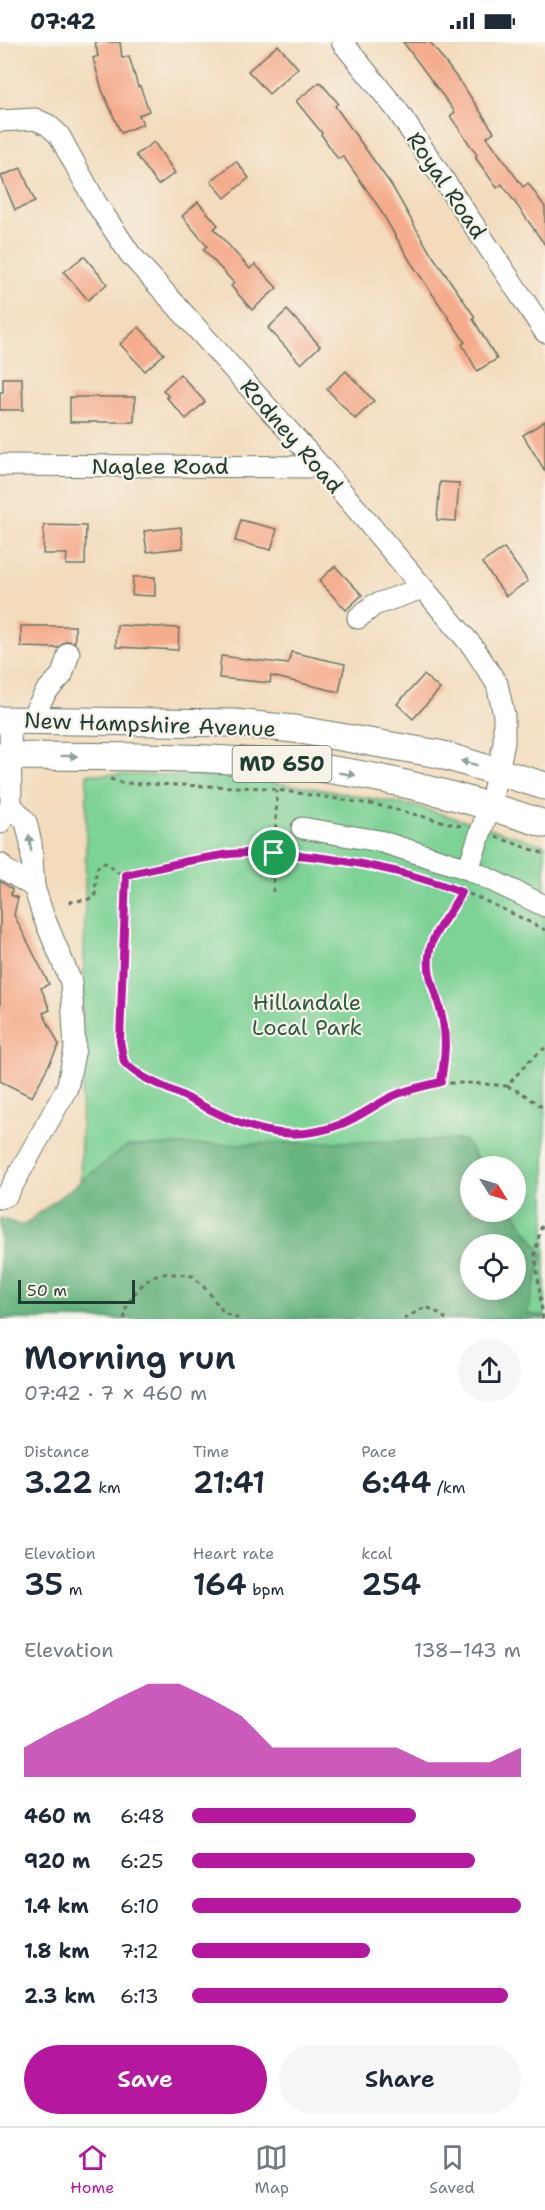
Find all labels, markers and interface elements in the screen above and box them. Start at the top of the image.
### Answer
text: 07:42 [30,7,96,36]
street label: Royal Road [400,126,493,245]
street label: Rodney Road [234,373,349,500]
street label: Naglee Road [91,452,229,481]
street label: New Hampshire Avenue [23,706,277,743]
road number: MD 650 [232,746,332,782]
one-way arrow [60,751,79,761]
one-way arrow [460,758,478,767]
one-way arrow [338,769,357,778]
pin [248,827,299,878]
one-way arrow [26,833,35,852]
icon: arrive [257,836,290,869]
park label: Hillandale Local Park [252,988,362,1042]
north arrow [460,1156,526,1222]
map controls [460,1156,526,1300]
button: locate [460,1234,526,1300]
scale bar [18,1277,135,1304]
text: 50 m [27,1280,67,1301]
text: Morning run [24,1335,236,1380]
button: share [458,1339,521,1402]
text: 07:42 · 7 × 460 m [24,1380,207,1406]
text: Distance [24,1441,90,1462]
text: Time [193,1441,229,1462]
text: Pace [361,1441,397,1462]
text: 3.22 [24,1462,93,1503]
text: 21:41 [193,1462,265,1503]
text: 6:44 [361,1462,431,1503]
text: km [93,1477,121,1498]
text: /km [431,1477,466,1498]
text: Elevation [24,1543,96,1564]
text: Heart rate [193,1543,274,1564]
text: kcal [361,1543,392,1564]
text: 35 [24,1564,63,1605]
text: 164 [193,1564,247,1605]
text: 254 [361,1564,421,1605]
text: m [63,1579,82,1600]
text: bpm [247,1579,284,1600]
text: Elevation [24,1637,114,1663]
text: 138–143 m [414,1637,521,1663]
text: 460 m [24,1803,91,1829]
text: 6:48 [120,1803,165,1829]
text: 920 m [24,1848,90,1874]
text: 6:25 [120,1848,164,1874]
text: 1.4 km [24,1893,89,1919]
text: 6:10 [120,1893,159,1919]
text: 1.8 km [24,1938,90,1964]
text: 7:12 [120,1938,159,1964]
text: 2.3 km [24,1983,95,2009]
text: 6:13 [120,1983,159,2009]
button: Save [24,2045,267,2114]
button: Share [279,2045,521,2114]
tab: Home [70,2141,114,2198]
tab: Map [255,2141,289,2198]
tab: Saved [429,2141,475,2198]

